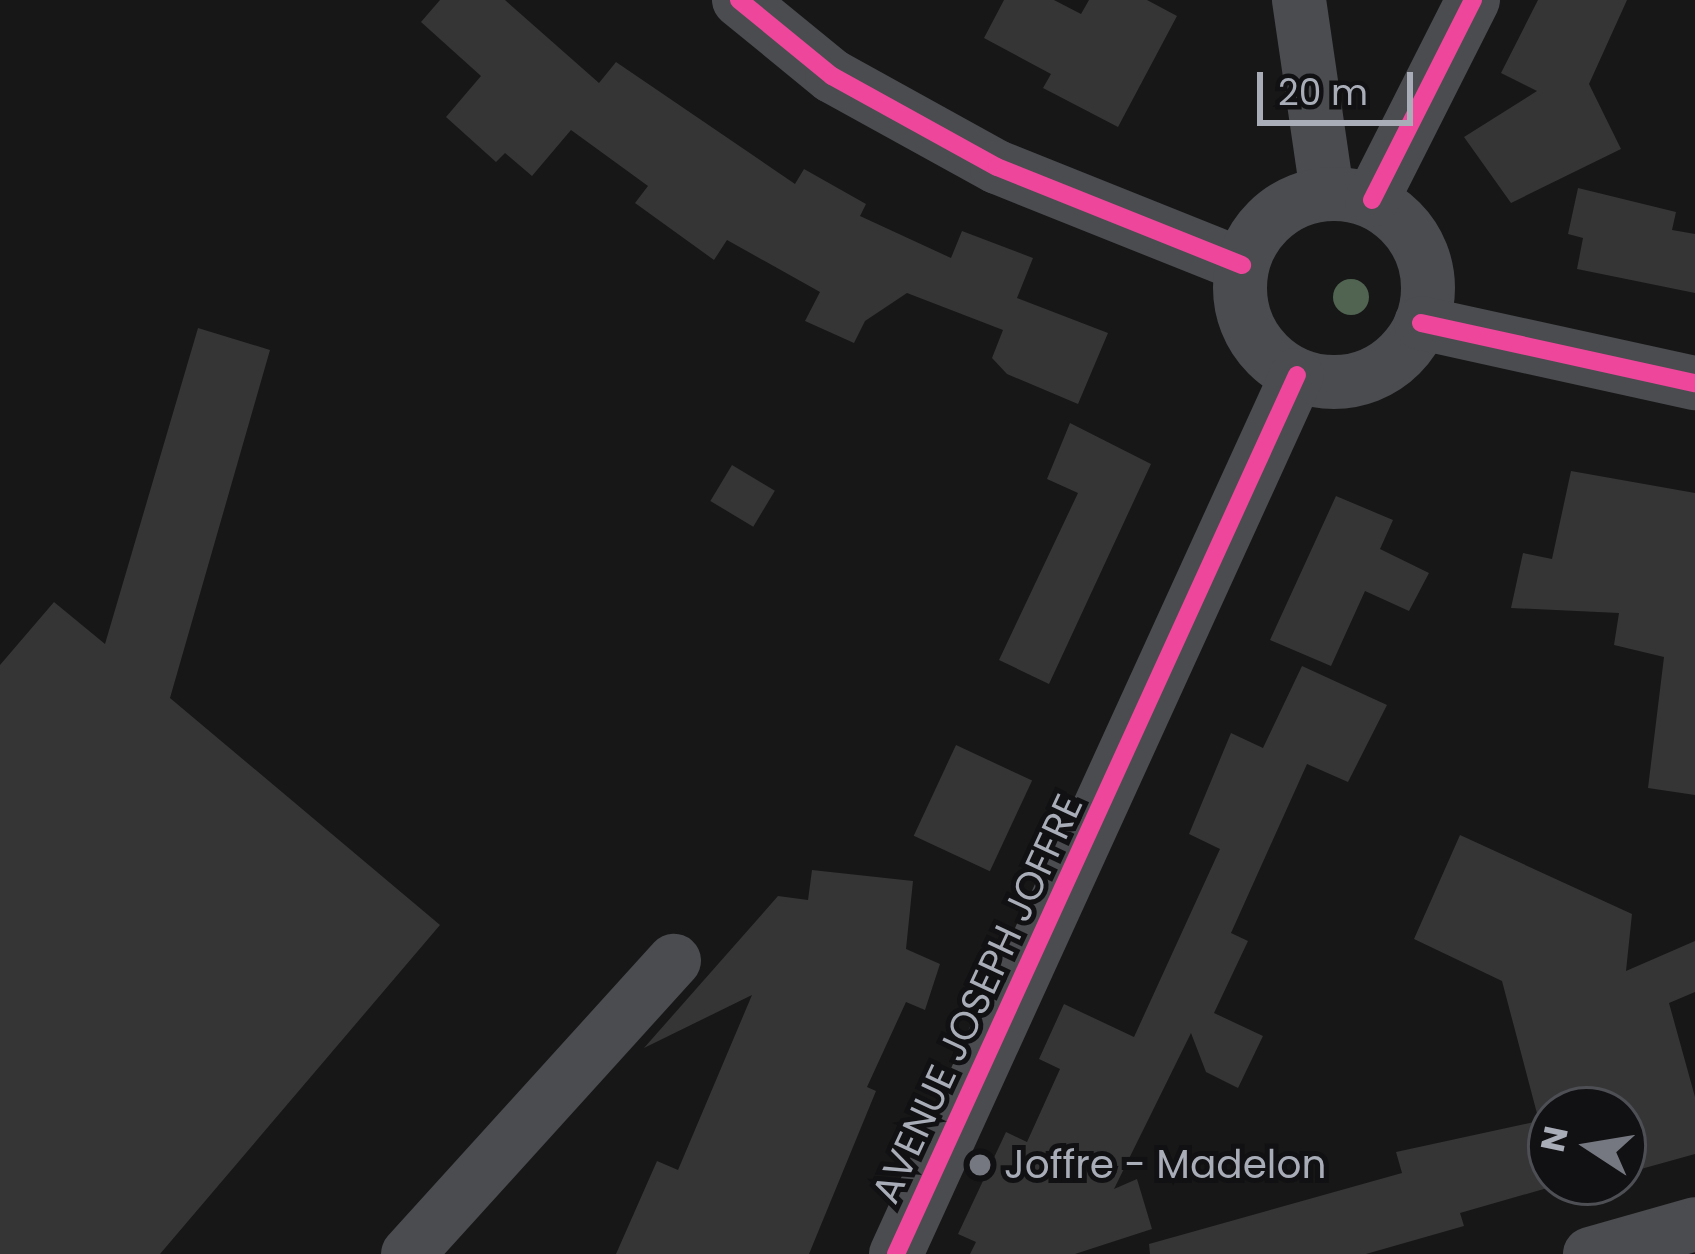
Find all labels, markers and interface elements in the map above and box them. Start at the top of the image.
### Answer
scale bar [1263,48,1419,122]
text: 20 m [1278,67,1368,118]
street label: AVENUE JOSEPH JOFFRE [863,787,1093,1211]
north arrow [1527,1086,1647,1206]
text: N [1529,1122,1580,1156]
place label: Joffre - Madelon [1004,1142,1326,1188]
marker: Joffre - Madelon [967,1152,993,1178]

